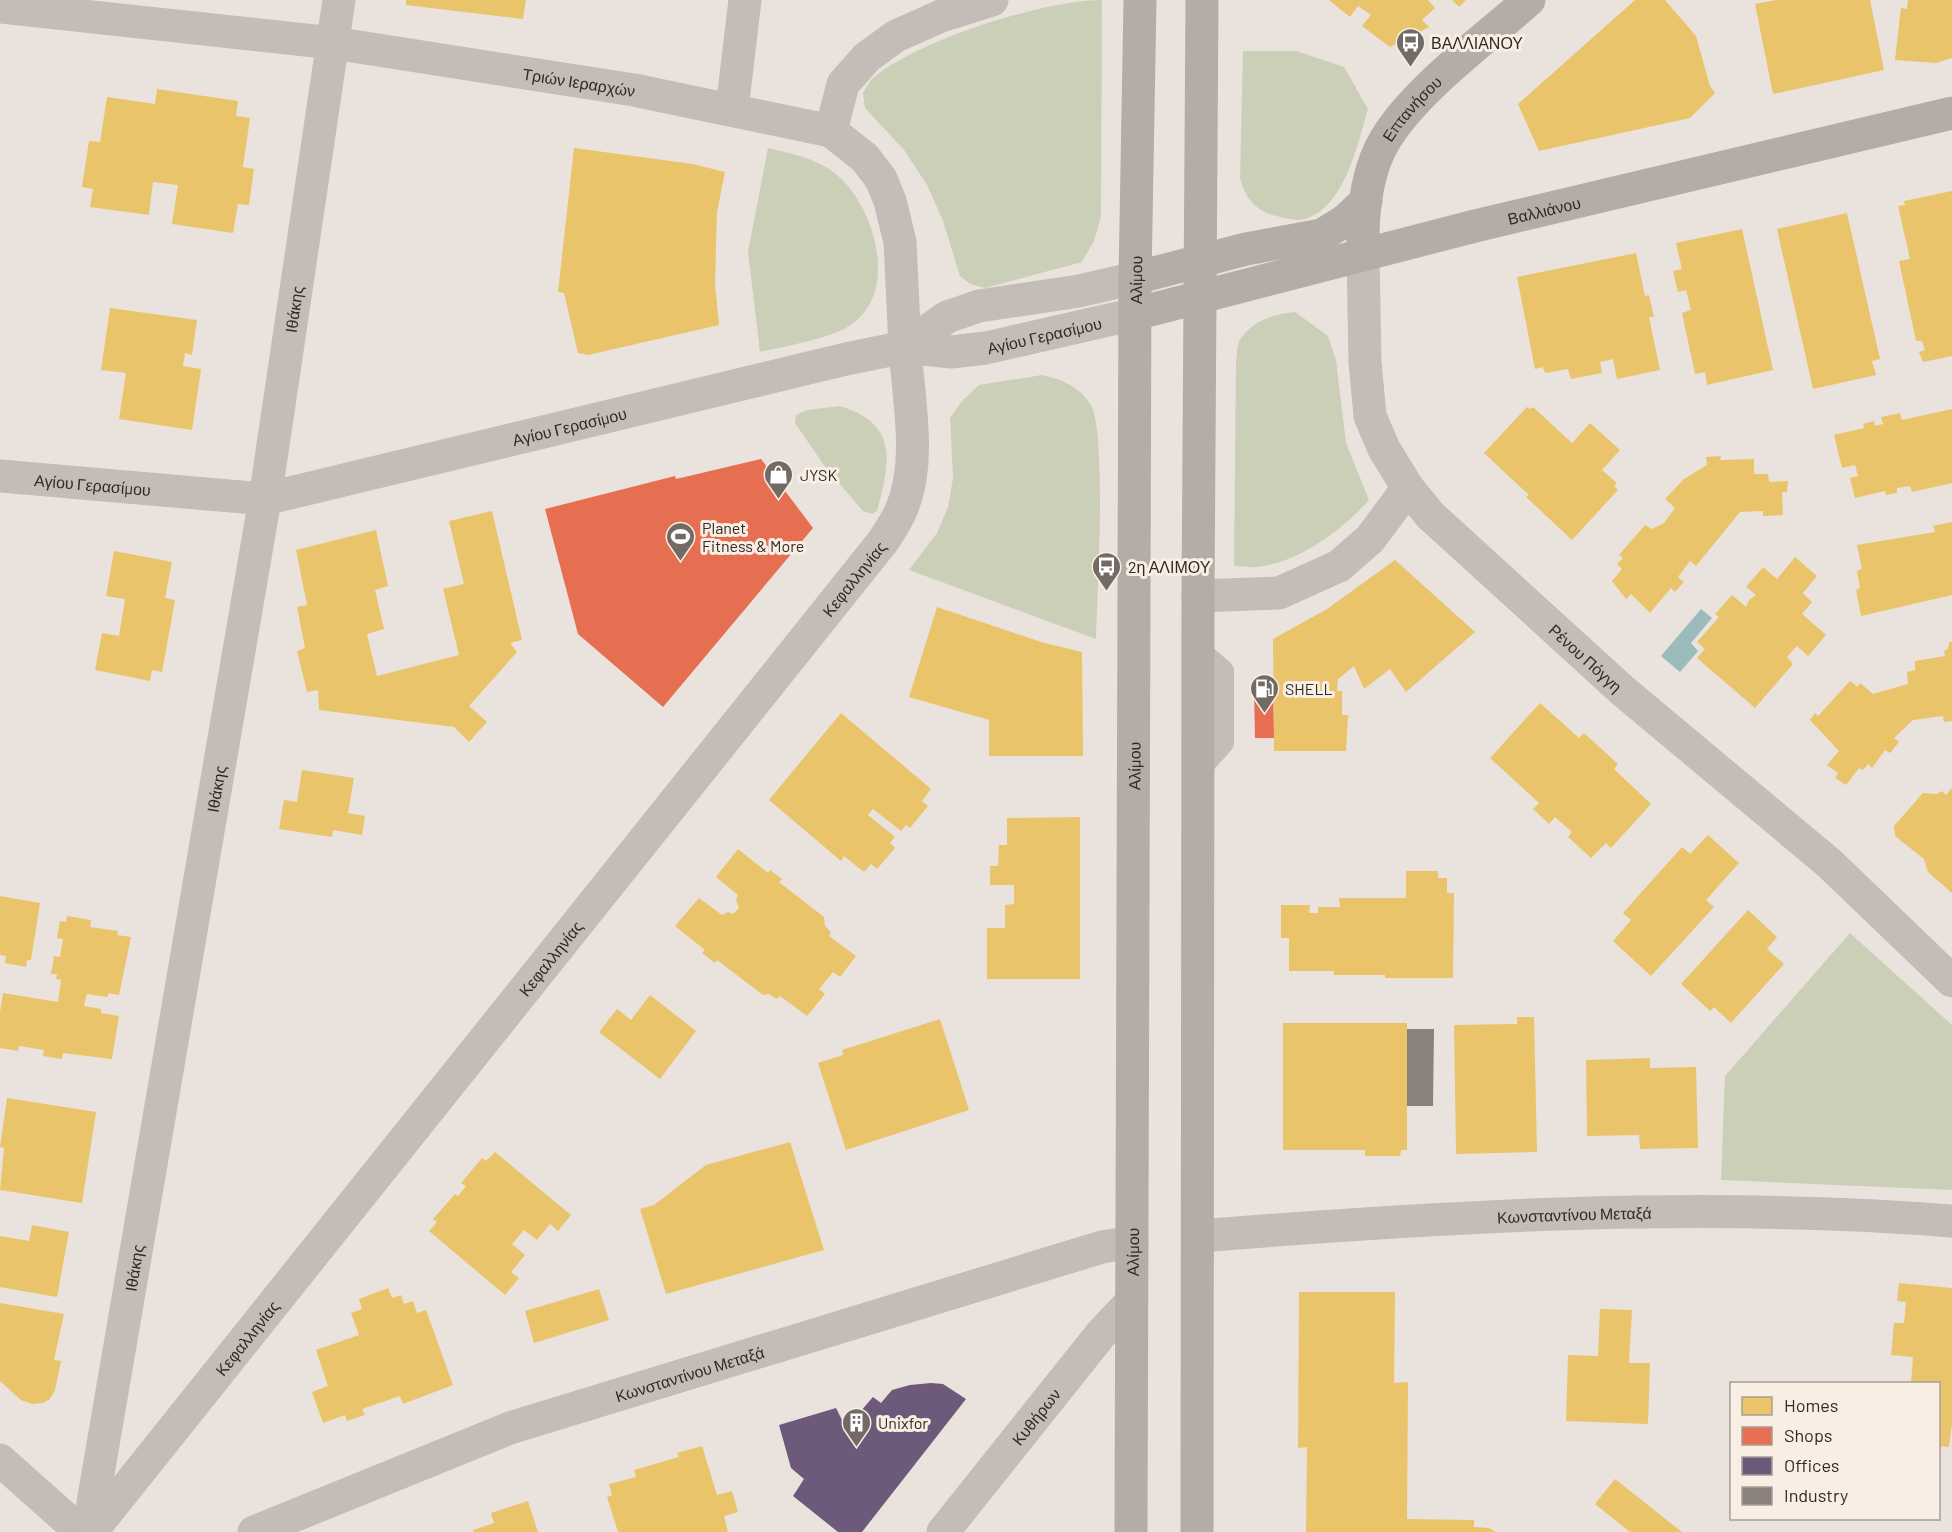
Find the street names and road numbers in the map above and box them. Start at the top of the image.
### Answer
street label: Τριών Ιεραρχών [521,63,637,100]
street label: Επτανήσου [1377,71,1445,144]
street label: Βαλλιάνου [1506,192,1582,227]
street label: Αλίμου [1125,256,1145,304]
street label: Ιθάκης [280,284,306,334]
street label: Αγίου Γερασίμου [985,312,1103,357]
street label: Αγίου Γερασίμου [510,403,628,449]
street label: Αγίου Γερασίμου [34,470,152,499]
street label: Κεφαλληνίας [818,537,889,620]
street label: Ρένου Πόγγη [1546,619,1627,695]
street label: Αλίμου [1124,742,1143,790]
street label: Ιθάκης [202,764,229,814]
street label: Κεφαλληνίας [514,916,586,999]
street label: Κωνσταντίνου Μεταξά [1497,1202,1652,1226]
street label: Αλίμου [1122,1228,1141,1276]
street label: Ιθάκης [120,1243,147,1293]
street label: Κεφαλληνίας [211,1296,282,1379]
street label: Κωνσταντίνου Μεταξά [613,1341,766,1405]
street label: Κυθήρων [1007,1384,1064,1448]

